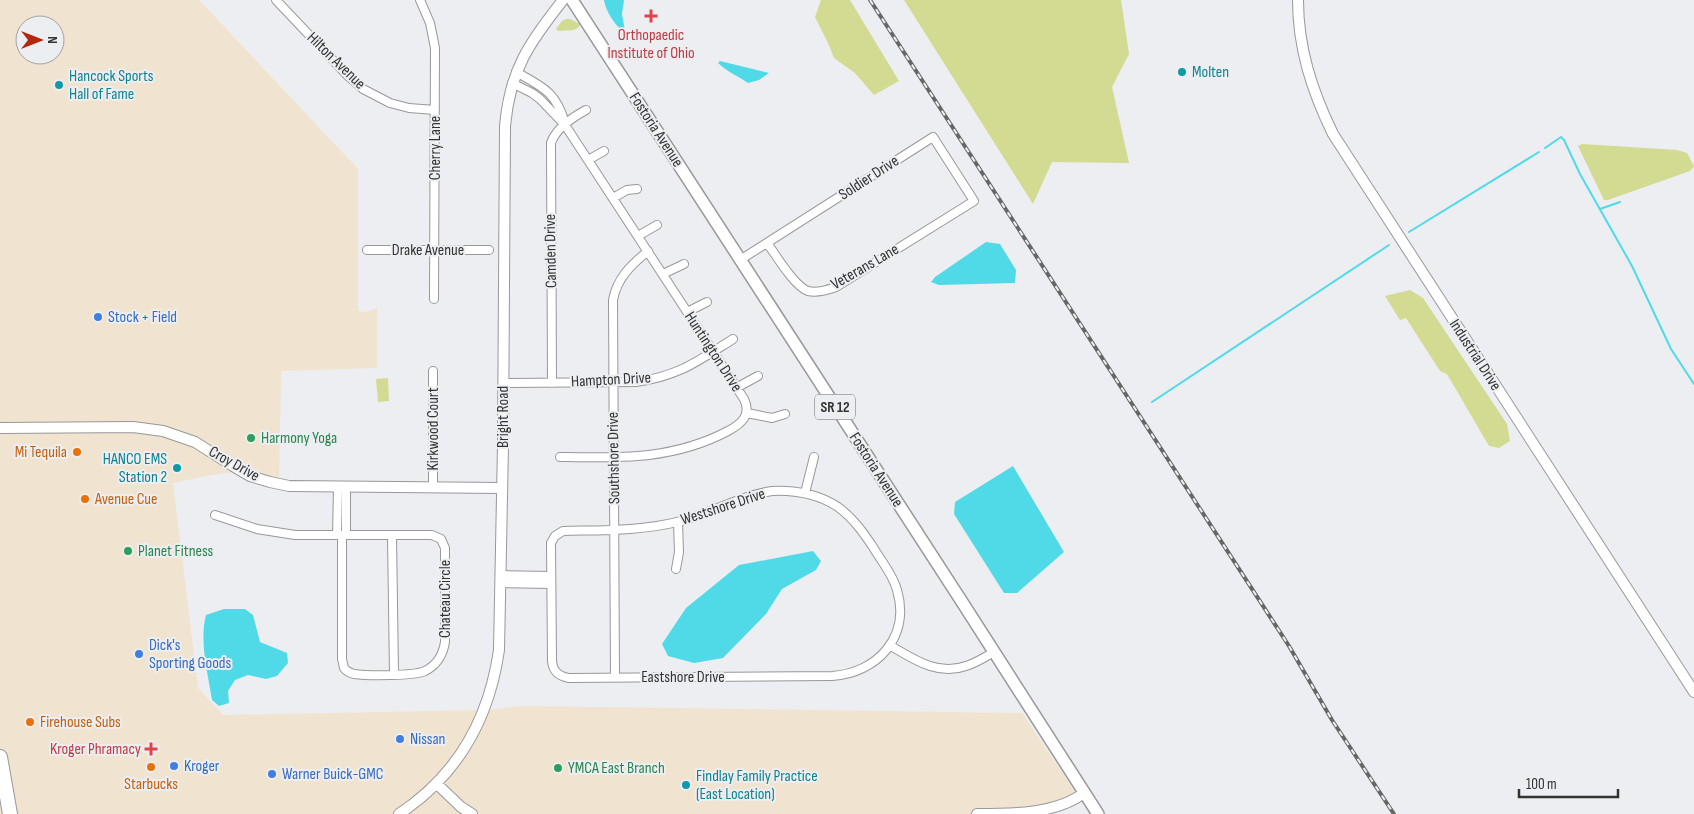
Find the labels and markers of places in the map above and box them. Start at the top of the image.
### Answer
marker: Orthopaedic Institute of Ohio [644,9,658,23]
place label: Orthopaedic Institute of Ohio [607,26,695,63]
place label: Molten [1192,63,1229,82]
marker: Molten [1176,66,1188,78]
place label: Hancock Sports Hall of Fame [69,67,154,104]
marker: Hancock Sports Hall of Fame [53,79,65,91]
place label: Stock + Field [108,308,177,327]
marker: Stock + Field [92,311,104,323]
place label: Harmony Yoga [261,429,337,448]
marker: Harmony Yoga [245,432,257,444]
place label: Mi Tequila [15,443,67,462]
marker: Mi Tequila [71,446,83,458]
place label: HANCO EMS Station 2 [103,450,167,487]
marker: HANCO EMS Station 2 [171,462,183,474]
place label: Avenue Cue [94,490,157,509]
marker: Avenue Cue [79,493,91,505]
place label: Planet Fitness [138,542,214,561]
marker: Planet Fitness [122,545,134,557]
place label: Dick's Sporting Goods [149,636,231,673]
marker: Dick's Sporting Goods [133,648,145,660]
place label: Firehouse Subs [40,713,121,732]
marker: Firehouse Subs [24,716,36,728]
place label: Nissan [410,730,445,749]
marker: Nissan [394,733,406,745]
place label: Kroger Phramacy [50,740,141,759]
marker: Kroger Phramacy [145,743,157,755]
place label: Kroger [184,757,220,776]
place label: YMCA East Branch [568,759,665,778]
marker: Kroger [168,760,180,772]
marker: Starbucks [145,761,157,773]
marker: YMCA East Branch [552,762,564,774]
place label: Warner Buick-GMC [282,765,384,784]
place label: Findlay Family Practice (East Location) [696,767,818,804]
marker: Warner Buick-GMC [266,768,278,780]
place label: Starbucks [124,775,178,794]
marker: Findlay Family Practice (East Location) [680,779,692,791]

